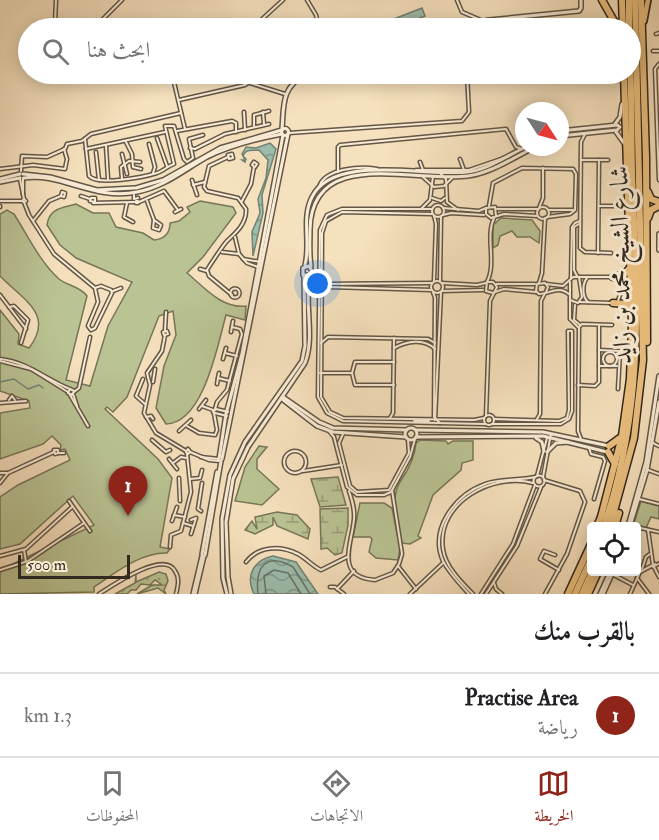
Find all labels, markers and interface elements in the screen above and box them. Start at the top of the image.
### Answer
search box [18,18,641,84]
icon: search [39,35,72,68]
text: ابحث هنا [87,36,150,64]
north arrow [515,102,569,156]
street label: شارع الشيخ محمد بن زايد [603,165,646,365]
your location [303,269,332,298]
pin: 1 [108,466,148,516]
map controls [587,522,641,576]
button: locate [587,522,641,576]
scale bar [18,552,130,580]
text: 500 m [27,555,66,575]
text: بالقرب منك [533,616,635,648]
text: Practise Area [465,684,578,712]
text: 1.3 km [24,703,72,728]
text: 1 [612,703,619,728]
text: رياضة [538,715,578,740]
tab: المحفوظات [86,767,138,831]
tab: الاتجاهات [310,767,363,831]
tab: الخريطة [534,767,573,831]

